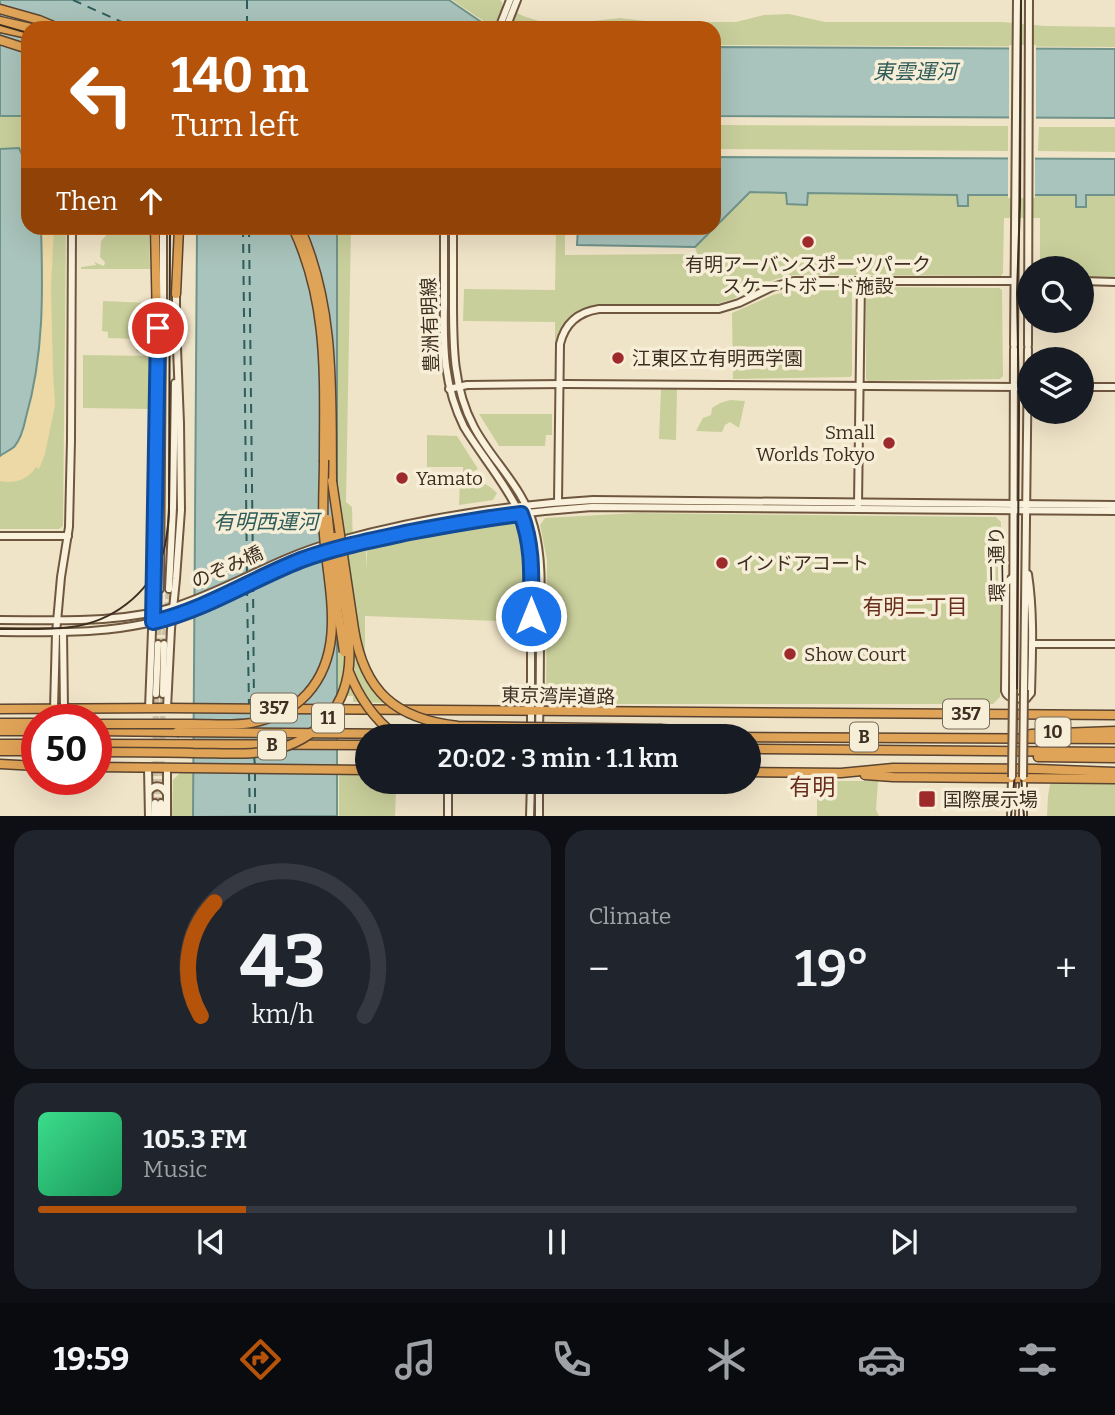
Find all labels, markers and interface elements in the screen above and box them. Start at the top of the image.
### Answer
text: 140 m [171,46,309,105]
icon: left [56,49,147,140]
water label: 東雲運河 [873,59,961,85]
text: Turn left [171,106,299,144]
icon: ahead [132,182,170,220]
text: Then [56,186,118,217]
marker: 有明アーバンスポーツパーク スケートボード施設 [800,234,816,250]
place label: 有明アーバンスポーツパーク スケートボード施設 [685,253,931,298]
map controls [1017,256,1094,424]
button: search [1017,256,1094,333]
street label: 豊洲有明線 [417,277,443,373]
pin [128,298,188,358]
icon: arrive [139,309,177,347]
place label: 江東区立有明西学園 [632,347,803,370]
button: layers [1017,347,1094,424]
marker: 江東区立有明西学園 [610,350,626,366]
place label: Small Worlds Tokyo [756,421,875,466]
marker: Small Worlds Tokyo [881,435,897,451]
place label: Yamato [416,467,483,490]
marker: Yamato [394,470,410,486]
water label: 有明西運河 [214,509,322,535]
street label: 環二通り [985,526,1009,602]
street label: のぞみ橋 [188,541,266,593]
place label: インドアコート [736,552,869,575]
marker: インドアコート [714,555,730,571]
position arrow [494,579,568,653]
district label: 有明二丁目 [863,594,968,620]
place label: Show Court [804,643,907,666]
marker: Show Court [782,646,798,662]
street label: 東京湾岸道路 [501,684,615,708]
road number: 357 [251,694,297,722]
road number: 357 [943,700,989,728]
speed limit sign: 50 [21,704,112,795]
road number: 11 [312,704,344,732]
road number: 10 [1036,718,1070,746]
road number: B [850,722,878,752]
road number: B [258,730,286,760]
text: 20:02 · 3 min · 1.1 km [438,743,678,774]
district label: 有明 [789,773,835,801]
place label: 国際展示場 [943,788,1038,811]
marker: 国際展示場 [917,789,937,809]
text: Climate [589,902,671,930]
text: 43 [239,918,325,1005]
text: 19° [795,937,870,1000]
text: − [589,946,609,992]
text: + [1055,946,1077,992]
text: km/h [251,999,314,1029]
text: 105.3 FM [143,1124,247,1155]
text: Music [143,1155,207,1183]
icon: previous [192,1223,230,1261]
icon: pause [538,1223,576,1261]
icon: next [885,1223,923,1261]
icon: directions [236,1335,285,1384]
icon: music [391,1335,440,1384]
icon: phone [547,1335,596,1384]
icon: climate [702,1335,751,1384]
icon: car [857,1335,906,1384]
icon: filters [1013,1335,1062,1384]
text: 19:59 [53,1340,129,1378]

